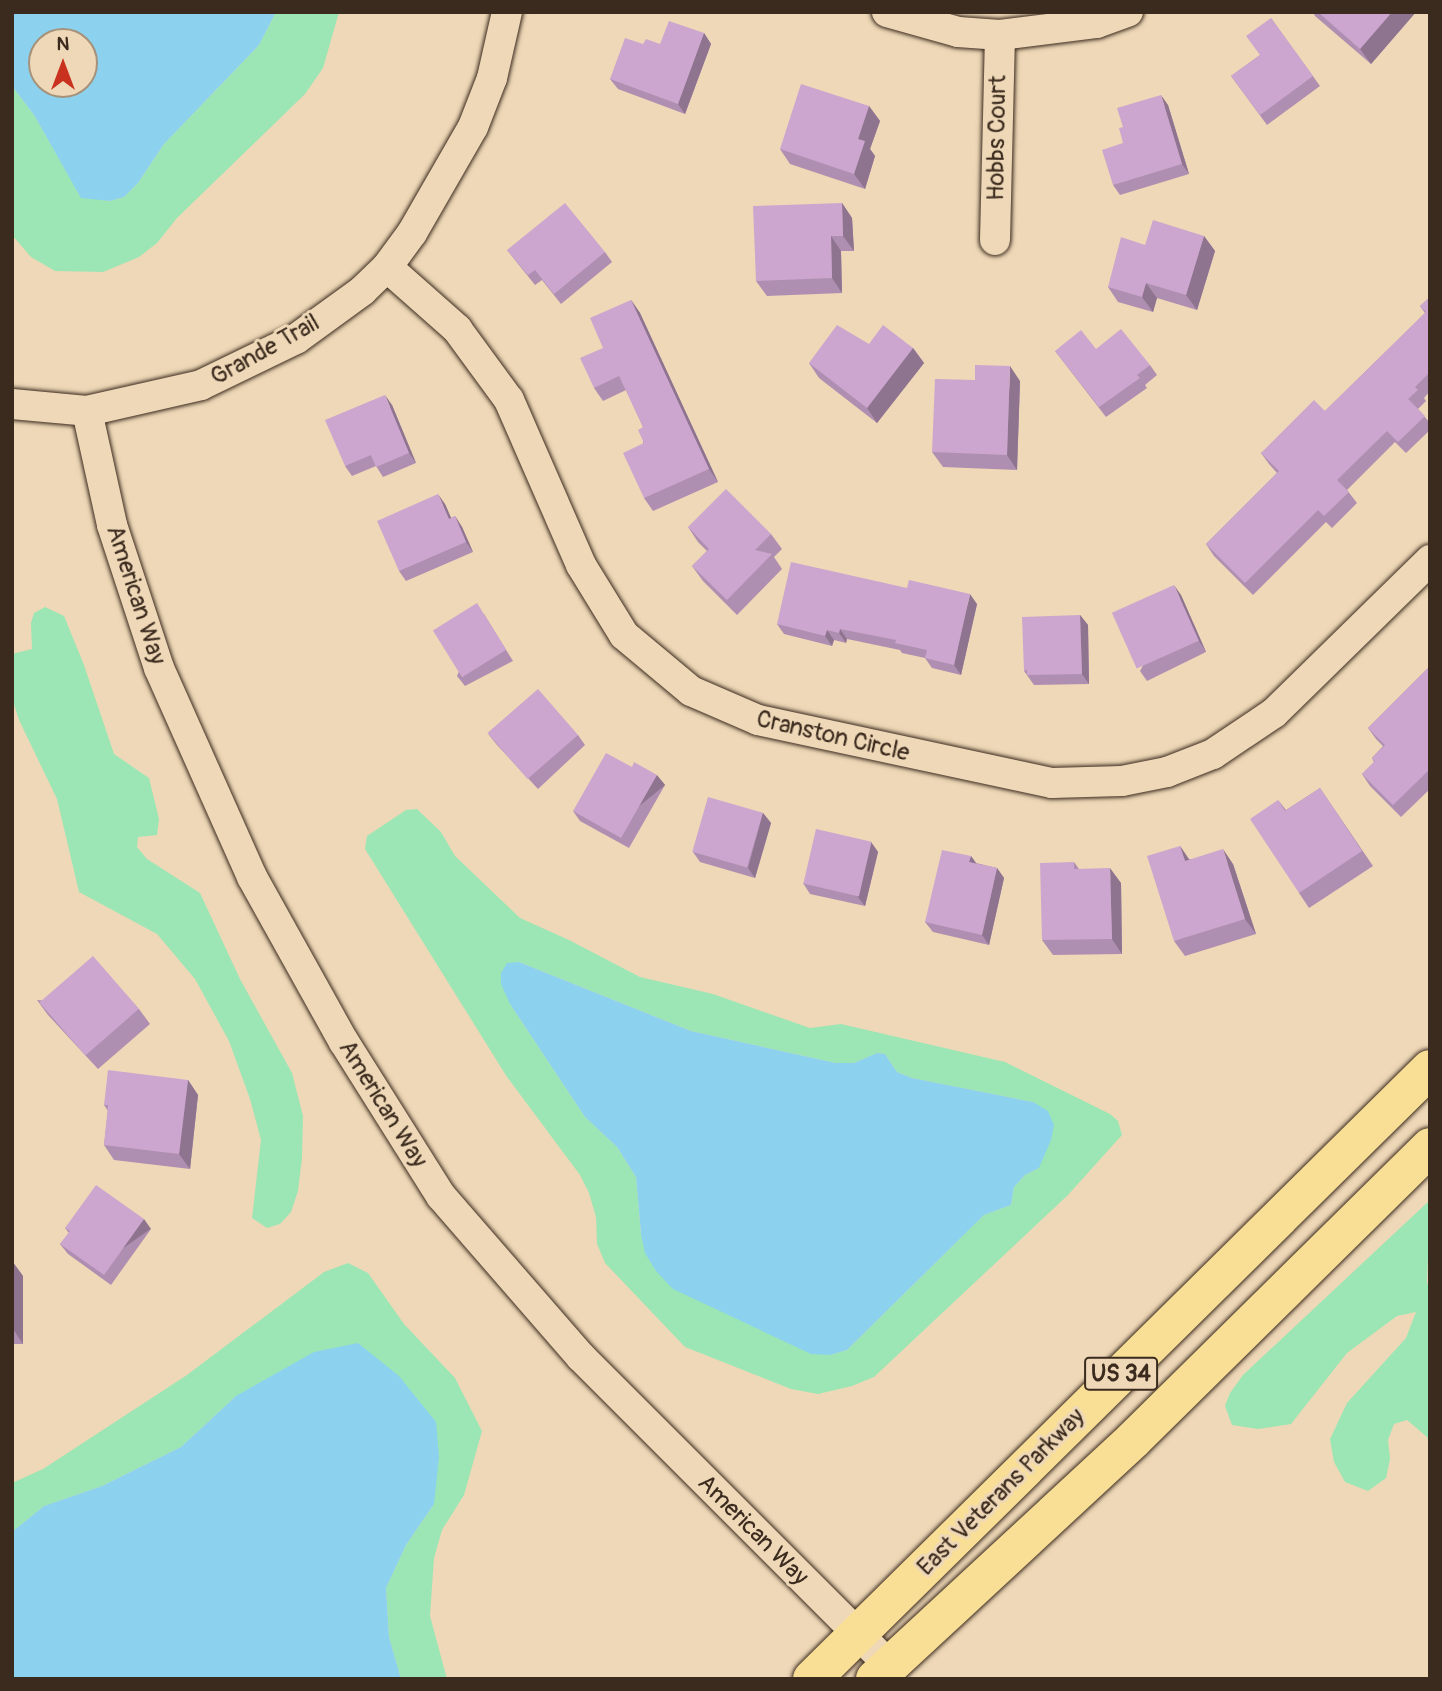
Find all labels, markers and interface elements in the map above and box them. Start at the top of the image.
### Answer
north arrow [28,28,98,98]
text: N [57,32,69,56]
street label: Hobbs Court [982,75,1012,201]
street label: Grande Trail [206,308,324,392]
street label: American Way [100,522,172,668]
street label: Cranston Circle [754,704,912,768]
street label: American Way [333,1035,433,1173]
road number: US 34 [1082,1354,1160,1394]
street label: East Veterans Parkway [911,1402,1091,1582]
street label: American Way [692,1469,814,1591]

